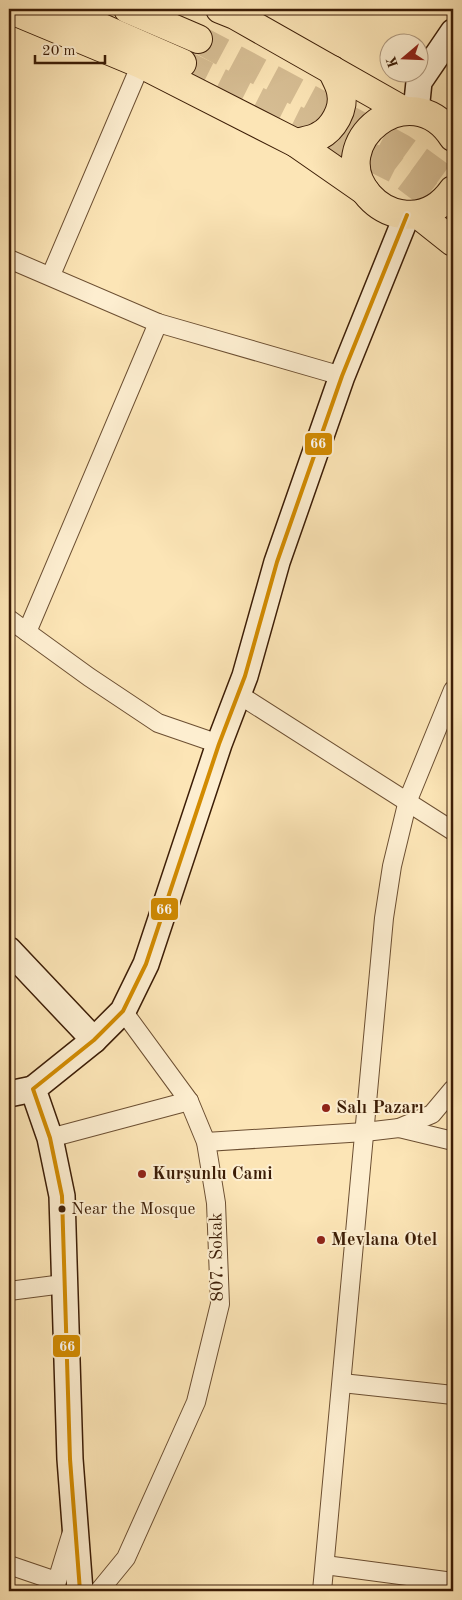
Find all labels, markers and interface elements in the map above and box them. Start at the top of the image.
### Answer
scale bar [35,32,105,64]
north arrow [380,32,430,82]
text: 20 m [42,44,76,59]
text: K [384,54,401,69]
line badge: 66 [304,432,333,456]
text: 66 [310,437,326,451]
line badge: 66 [150,897,179,921]
text: 66 [156,903,172,917]
place label: Salı Pazarı [336,1099,424,1117]
marker: Salı Pazarı [320,1102,332,1114]
place label: Kurşunlu Cami [152,1165,272,1183]
marker: Kurşunlu Cami [136,1168,148,1180]
place label: Near the Mosque [71,1201,195,1218]
marker: Near the Mosque [57,1204,67,1214]
street label: 807. Sokak [207,1212,227,1302]
place label: Mevlana Otel [331,1231,438,1249]
marker: Mevlana Otel [315,1234,327,1246]
line badge: 66 [52,1334,81,1358]
text: 66 [59,1340,75,1354]

